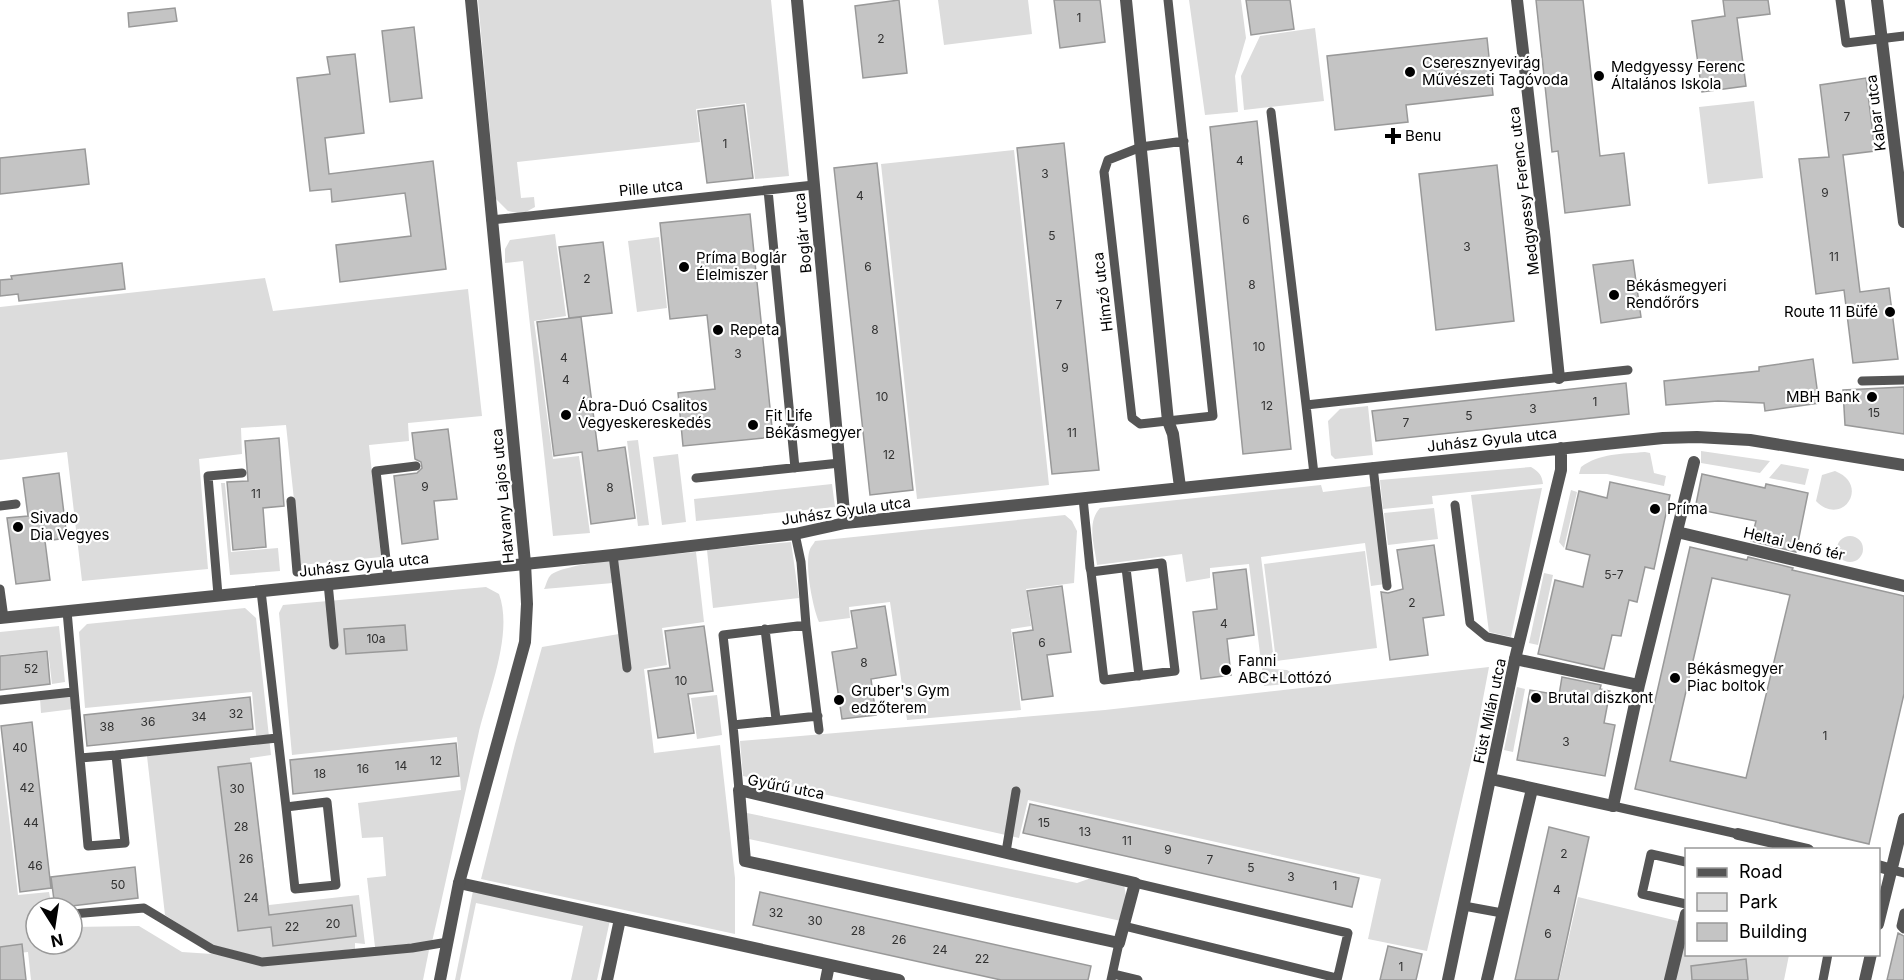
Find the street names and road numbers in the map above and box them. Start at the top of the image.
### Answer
street label: Kabar utca [1861,74,1890,152]
street label: Medgyessy Ferenc utca [1504,106,1543,276]
street label: Pille utca [618,175,684,200]
street label: Boglár utca [790,192,815,274]
street label: Hímző utca [1088,251,1117,333]
street label: Juhász Gyula utca [1426,423,1558,456]
street label: Hatvany Lajos utca [487,428,518,564]
street label: Juhász Gyula utca [780,492,912,529]
street label: Heltai Jenő tér [1742,523,1847,564]
street label: Juhász Gyula utca [298,548,430,581]
street label: Füst Milán utca [1469,656,1510,765]
street label: Gyűrű utca [746,770,826,803]

